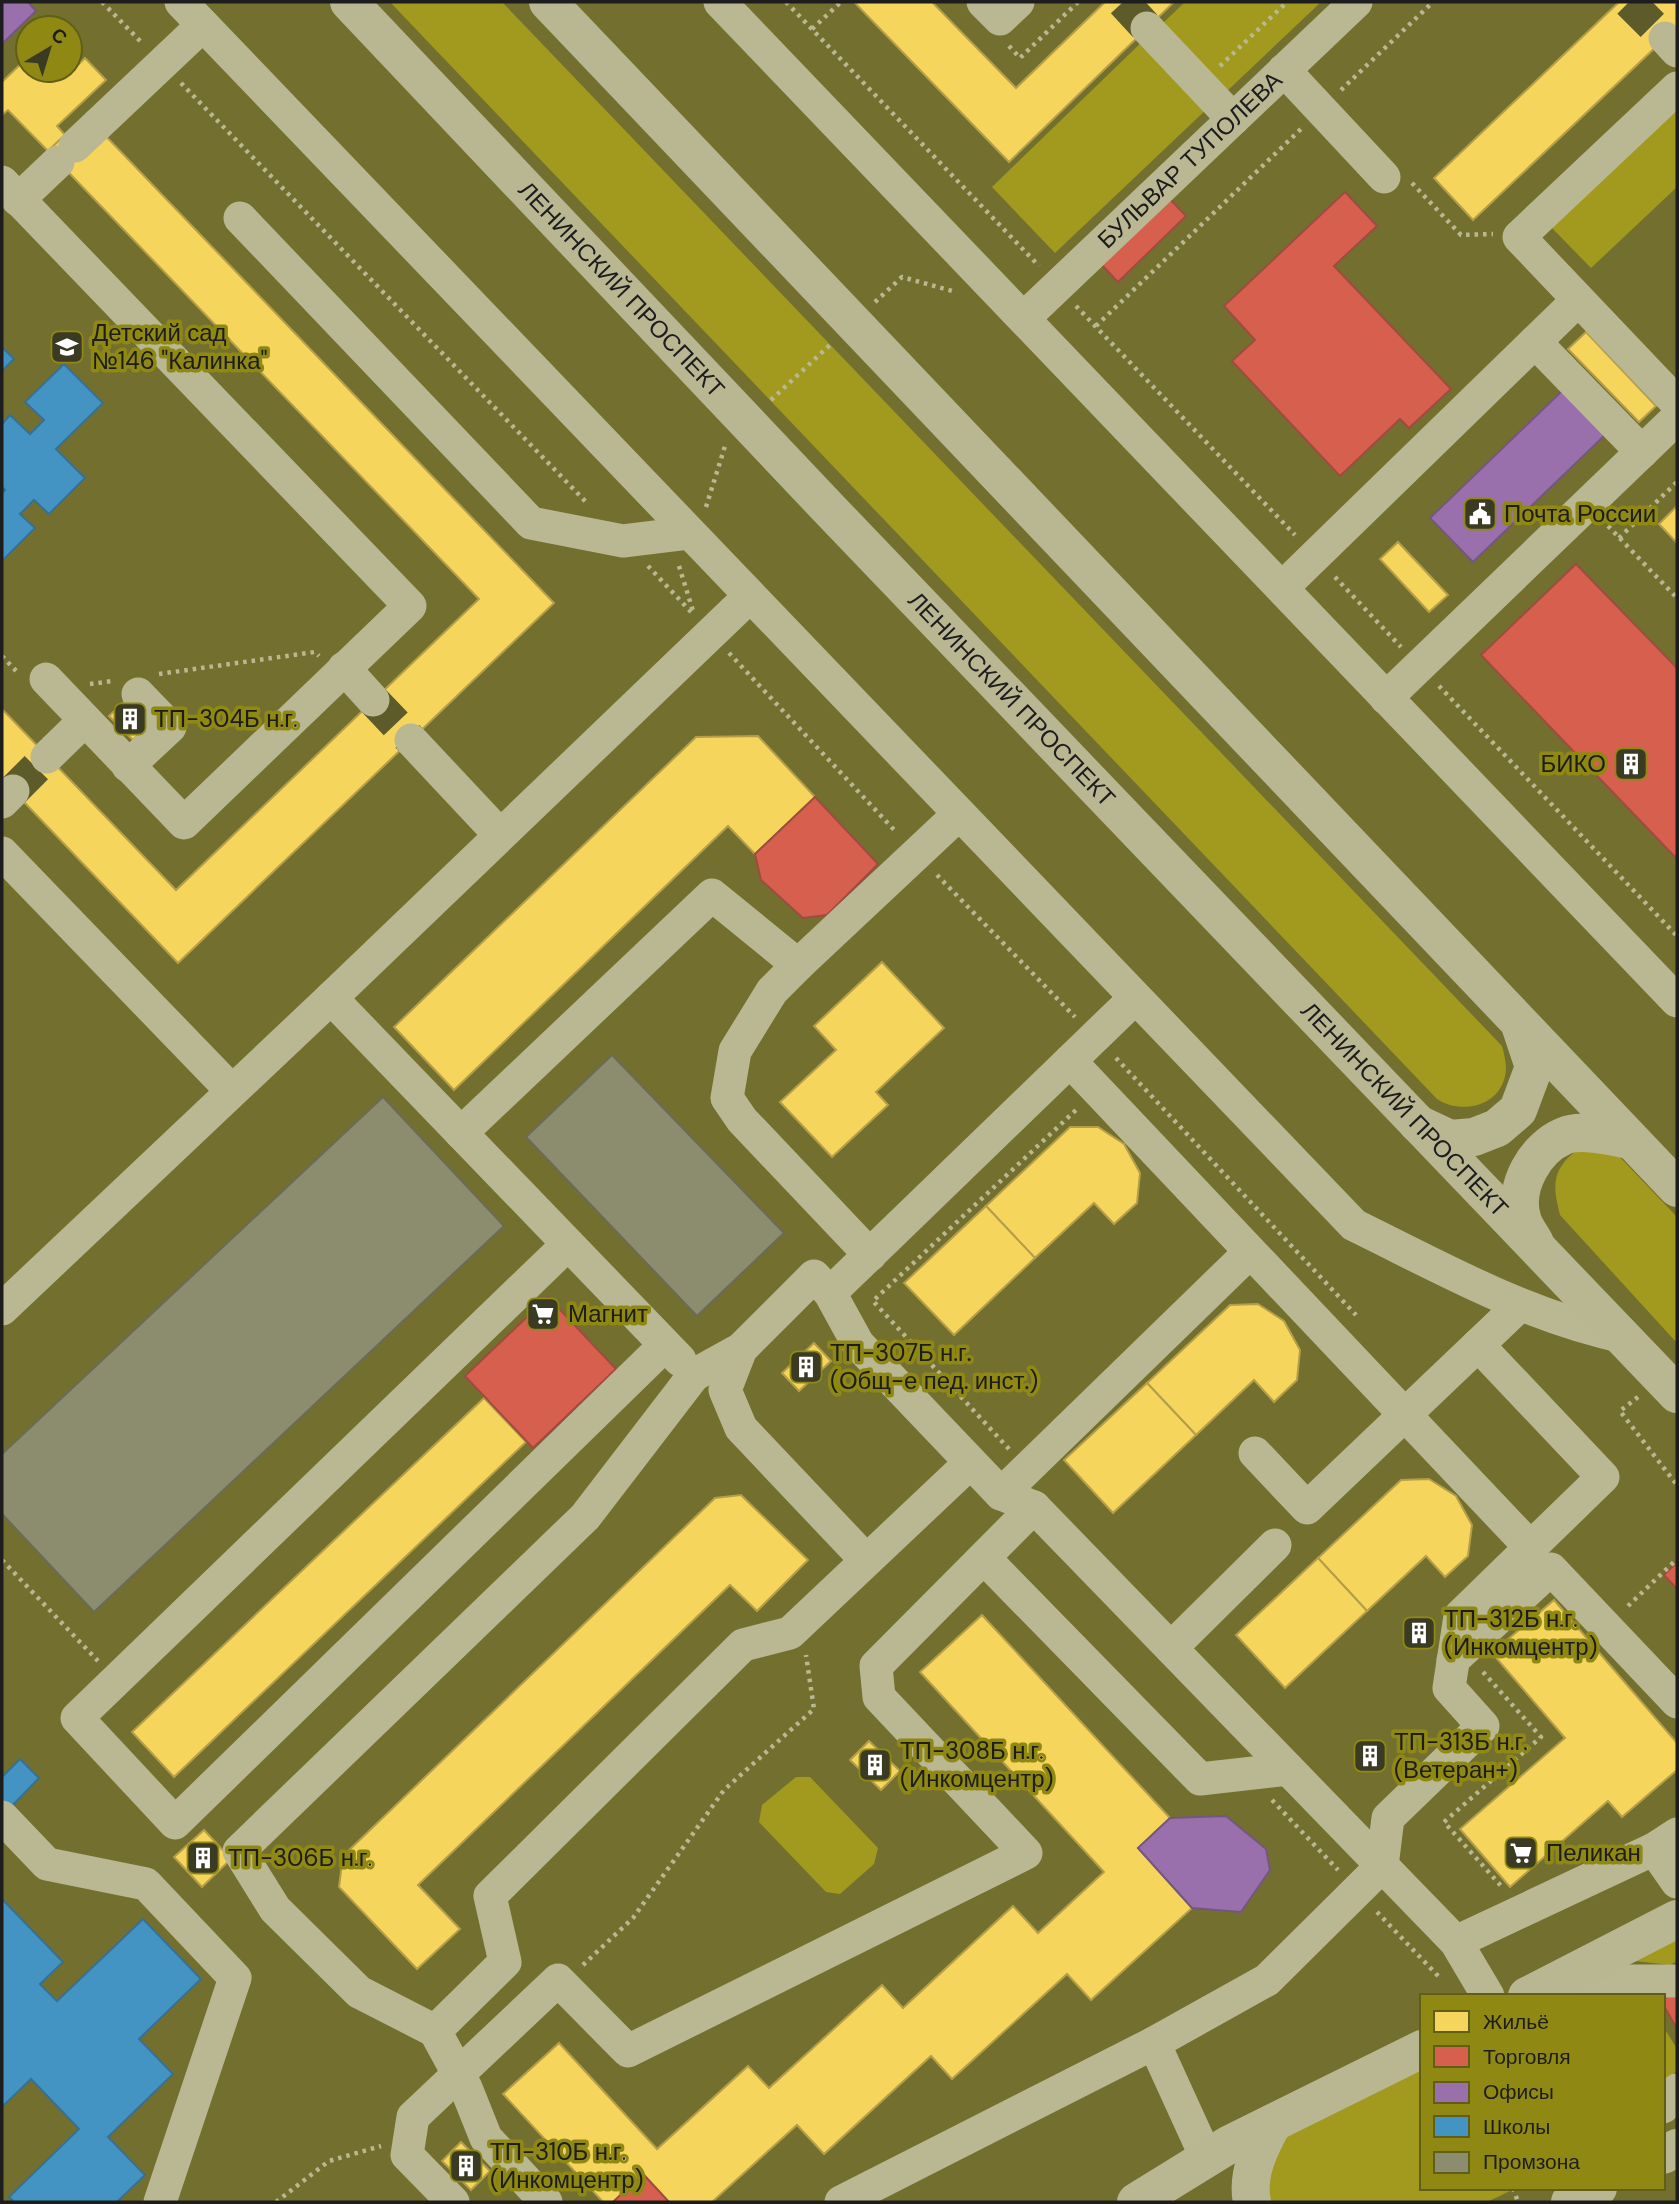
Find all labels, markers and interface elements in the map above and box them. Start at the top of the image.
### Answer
north arrow [14,14,84,84]
text: С [46,22,72,50]
street label: БУЛЬВАР ТУПОЛЕВА [1091,65,1288,255]
street label: ЛЕНИНСКИЙ ПРОСПЕКТ [512,174,732,404]
place label: Детский сад №146 "Калинка" [92,317,268,376]
school or university icon: Детский сад №146 "Калинка" [48,328,86,366]
public building icon: Почта России [1461,495,1499,533]
place label: Почта России [1504,498,1656,529]
street label: ЛЕНИНСКИЙ ПРОСПЕКТ [902,585,1122,814]
building icon: ТП-304Б н.г. [111,700,149,738]
place label: ТП-304Б н.г. [154,703,298,734]
building icon: БИКО [1612,745,1650,783]
place label: БИКО [1541,748,1606,779]
street label: ЛЕНИНСКИЙ ПРОСПЕКТ [1295,995,1515,1224]
supermarket icon: Магнит [524,1295,562,1333]
place label: Магнит [568,1298,648,1329]
place label: ТП-307Б н.г. (Общ-е пед. инст.) [830,1337,1038,1396]
building icon: ТП-307Б н.г. (Общ-е пед. инст.) [787,1348,825,1386]
place label: ТП-312Б н.г. (Инкомцентр) [1444,1603,1597,1662]
building icon: ТП-312Б н.г. (Инкомцентр) [1400,1614,1438,1652]
place label: ТП-313Б н.г. (Ветеран+) [1394,1726,1528,1785]
place label: ТП-308Б н.г. (Инкомцентр) [900,1735,1053,1794]
building icon: ТП-313Б н.г. (Ветеран+) [1351,1737,1389,1775]
building icon: ТП-308Б н.г. (Инкомцентр) [856,1746,894,1784]
supermarket icon: Пеликан [1502,1834,1540,1872]
place label: Пеликан [1546,1837,1641,1868]
building icon: ТП-306Б н.г. [184,1839,222,1877]
place label: ТП-306Б н.г. [228,1842,372,1873]
legend [1420,1994,1665,2190]
text: Жильё [1483,2008,1549,2036]
text: Торговля [1483,2043,1571,2071]
text: Офисы [1483,2078,1554,2106]
text: Школы [1483,2113,1550,2141]
place label: ТП-310Б н.г. (Инкомцентр) [490,2136,643,2195]
building icon: ТП-310Б н.г. (Инкомцентр) [447,2147,485,2185]
text: Промзона [1483,2148,1580,2176]

